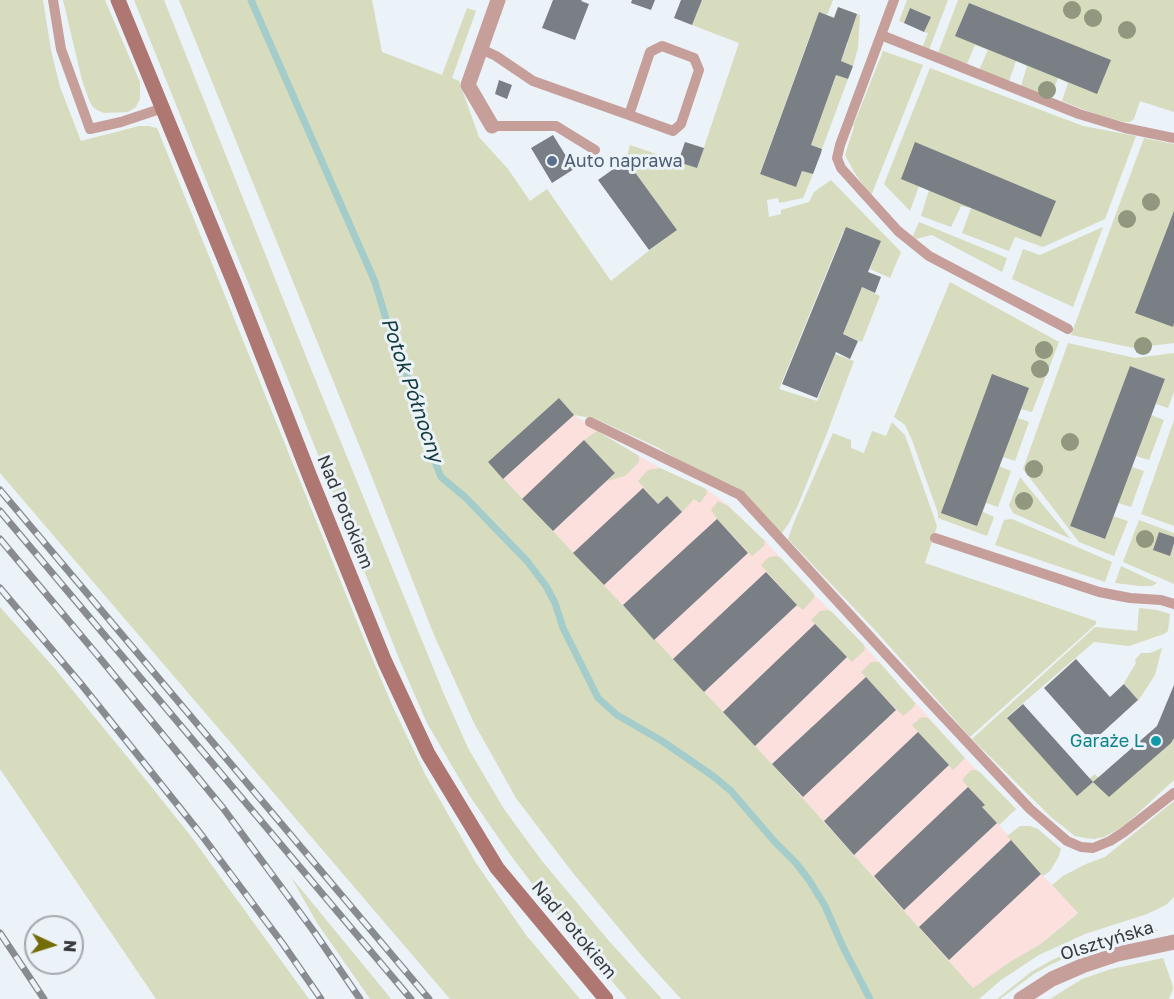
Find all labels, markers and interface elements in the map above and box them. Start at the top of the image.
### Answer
place label: Auto naprawa [564,150,683,172]
marker: Auto naprawa [545,154,559,168]
water label: Potok Północny [376,315,448,465]
street label: Nad Potokiem [312,452,378,572]
place label: Garaże L [1070,730,1144,752]
marker: Garaże L [1149,734,1163,748]
street label: Nad Potokiem [527,877,621,983]
north arrow [24,915,84,975]
street label: Olsztyńska [1058,917,1156,965]
text: N [60,939,80,953]

